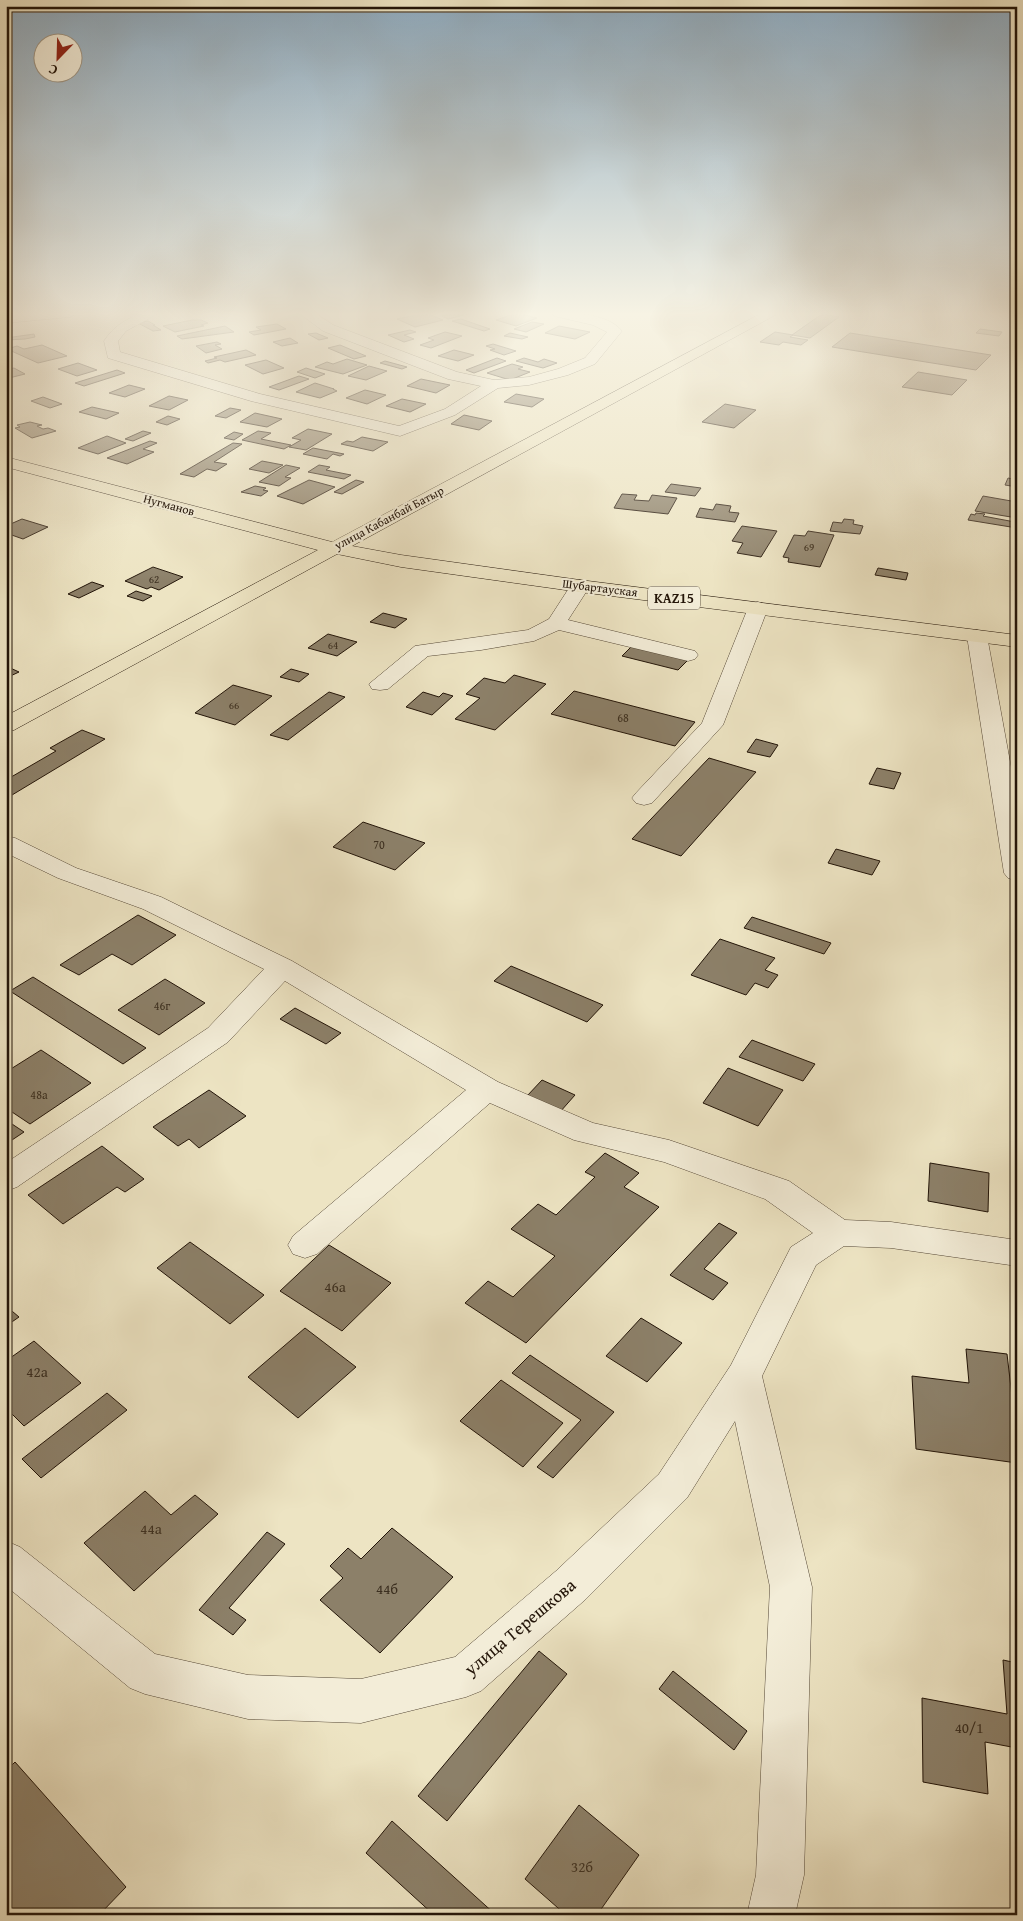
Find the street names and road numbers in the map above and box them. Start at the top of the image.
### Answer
street label: улица Кабанбай Батыр [330,481,447,554]
street label: Нугманов [142,490,197,520]
street label: Шубартауская [562,574,639,601]
road number: KAZ15 [648,586,700,610]
street label: улица Терешкова [457,1571,582,1682]

